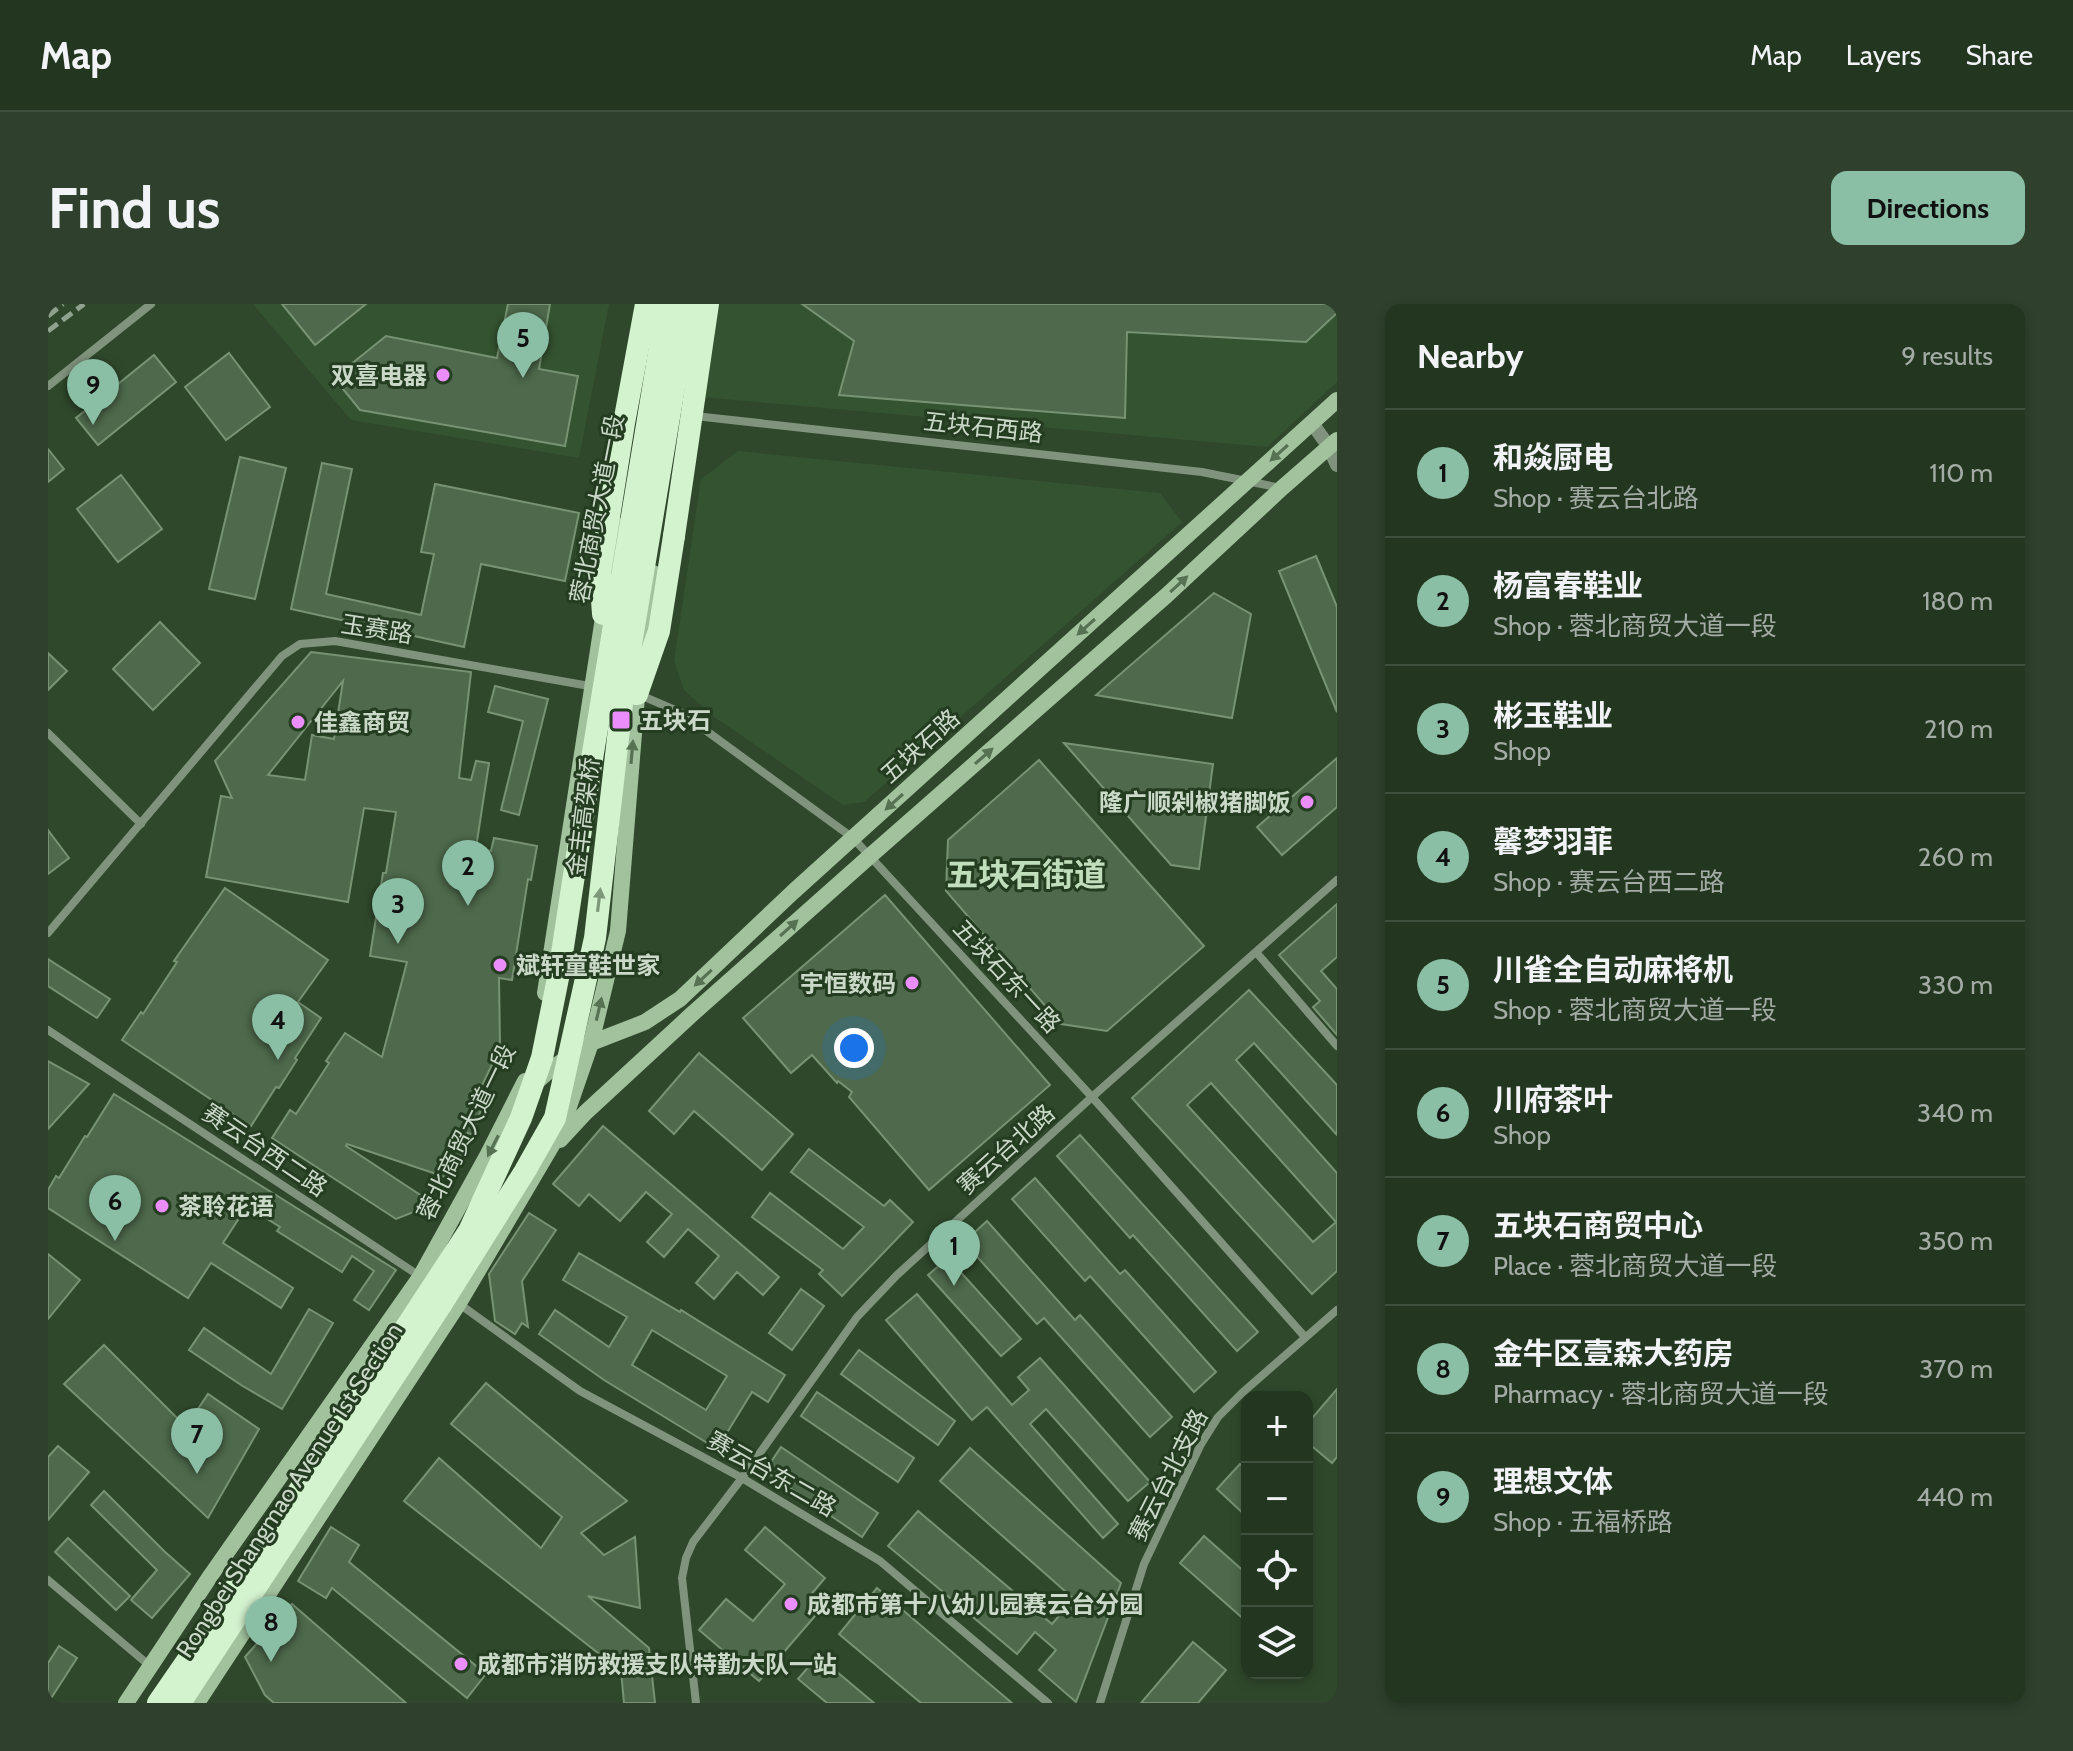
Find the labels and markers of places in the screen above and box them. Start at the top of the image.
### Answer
pin: 5 [497,312,549,378]
pin: 9 [67,359,119,425]
place label: 双喜电器 [331,361,427,390]
marker: 双喜电器 [434,366,452,384]
place label: 五块石 [639,706,711,735]
place label: 佳鑫商贸 [314,708,410,737]
marker: 五块石 [610,709,632,731]
marker: 佳鑫商贸 [289,713,307,731]
place label: 隆广顺剁椒猪脚饭 [1099,788,1291,817]
marker: 隆广顺剁椒猪脚饭 [1298,793,1316,811]
pin: 2 [442,840,494,906]
pin: 3 [372,878,424,944]
place label: 斌轩童鞋世家 [516,951,660,980]
marker: 斌轩童鞋世家 [491,956,509,974]
place label: 宇恒数码 [800,969,896,998]
marker: 宇恒数码 [903,974,921,992]
pin: 4 [252,994,304,1060]
pin: 6 [89,1175,141,1241]
place label: 茶聆花语 [178,1192,274,1221]
marker: 茶聆花语 [153,1197,171,1215]
pin: 1 [928,1220,980,1286]
pin: 7 [171,1408,223,1474]
place label: 成都市第十八幼儿园赛云台分园 [807,1590,1143,1619]
marker: 成都市第十八幼儿园赛云台分园 [782,1595,800,1613]
pin: 8 [245,1596,297,1662]
place label: 成都市消防救援支队特勤大队一站 [477,1650,837,1679]
marker: 成都市消防救援支队特勤大队一站 [452,1655,470,1673]

